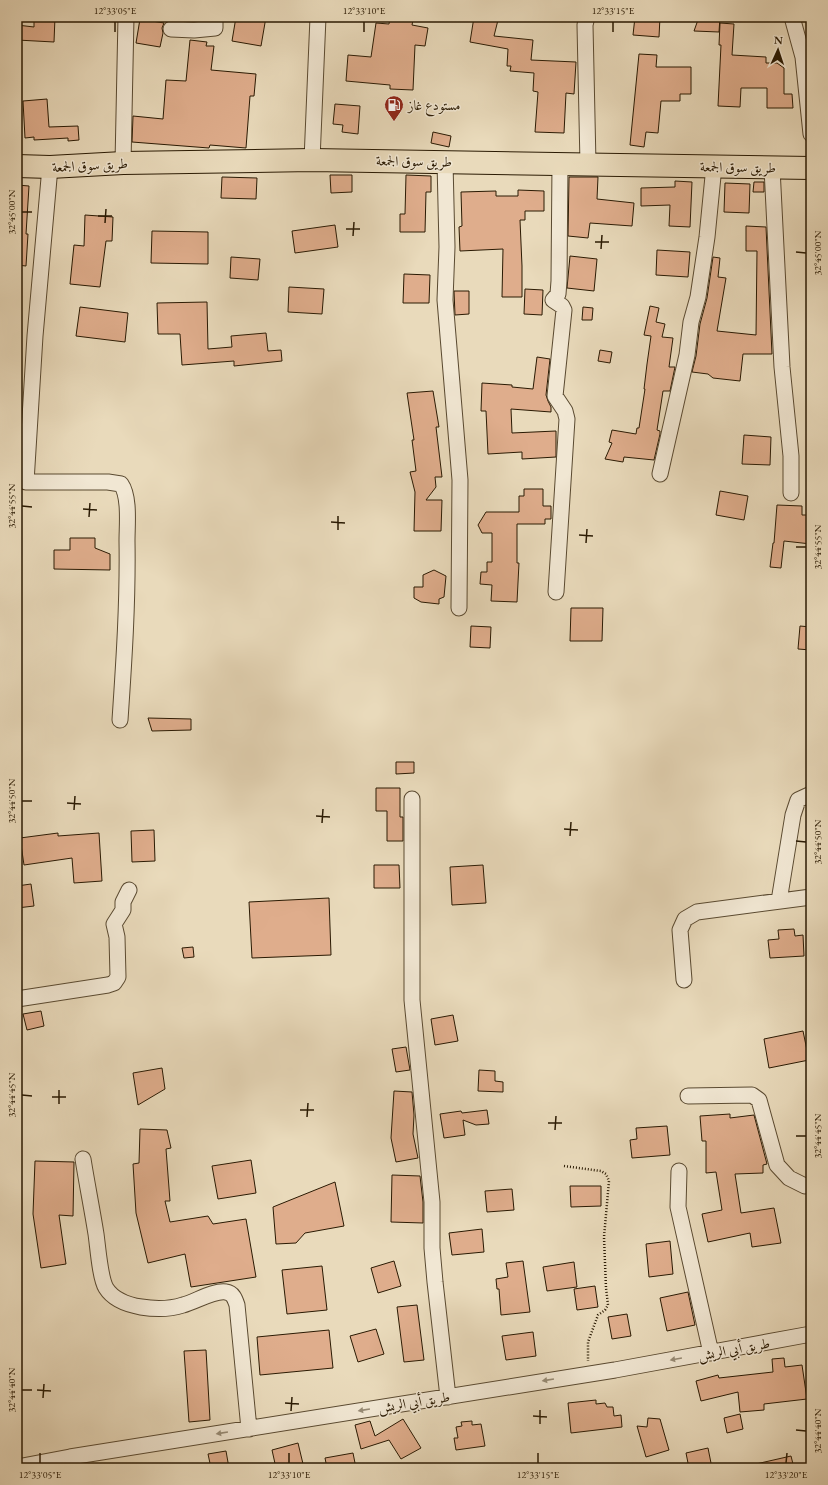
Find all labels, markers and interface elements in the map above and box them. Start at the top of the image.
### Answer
text: 12°33'05"E [94,4,137,17]
text: 12°33'10"E [343,4,386,17]
text: 12°33'15"E [592,4,635,17]
north arrow [758,30,798,70]
text: N [774,33,783,47]
fuel station icon: مستودع غاز [383,94,405,122]
place label: مستودع غاز [406,96,461,117]
street label: طريق سوق الجمعة [376,151,452,171]
street label: طريق سوق الجمعة [52,154,129,176]
street label: طريق سوق الجمعة [700,157,776,177]
text: 32°45'00"N [5,189,18,234]
text: 32°45'00"N [811,230,824,275]
text: 32°44'55"N [5,483,18,528]
text: 32°44'55"N [811,524,824,569]
text: 32°44'50"N [5,778,18,823]
text: 32°44'50"N [811,819,824,864]
text: 32°44'45"N [5,1072,18,1117]
text: 32°44'45"N [811,1113,824,1158]
street label: طريق أبي الريش [697,1333,772,1367]
one-way arrow [670,1356,682,1362]
text: 32°44'40"N [5,1367,18,1412]
one-way arrow [542,1378,554,1384]
street label: طريق أبي الريش [377,1386,452,1420]
one-way arrow [358,1407,370,1413]
text: 32°44'40"N [811,1408,824,1453]
one-way arrow [216,1430,228,1436]
text: 12°33'05"E [19,1468,62,1481]
text: 12°33'10"E [268,1468,311,1481]
text: 12°33'15"E [517,1468,560,1481]
text: 12°33'20"E [765,1468,808,1481]

